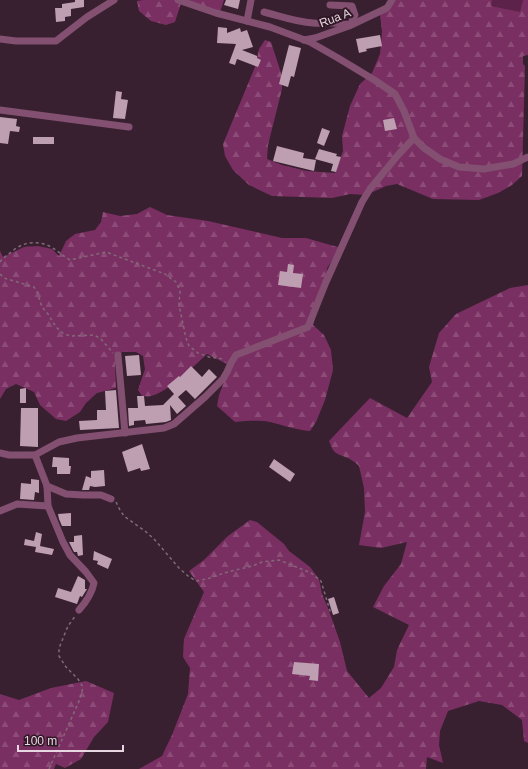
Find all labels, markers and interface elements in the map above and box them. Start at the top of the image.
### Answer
street label: Rua A [317,6,353,30]
scale bar [18,727,123,753]
text: 100 m [24,734,57,748]

